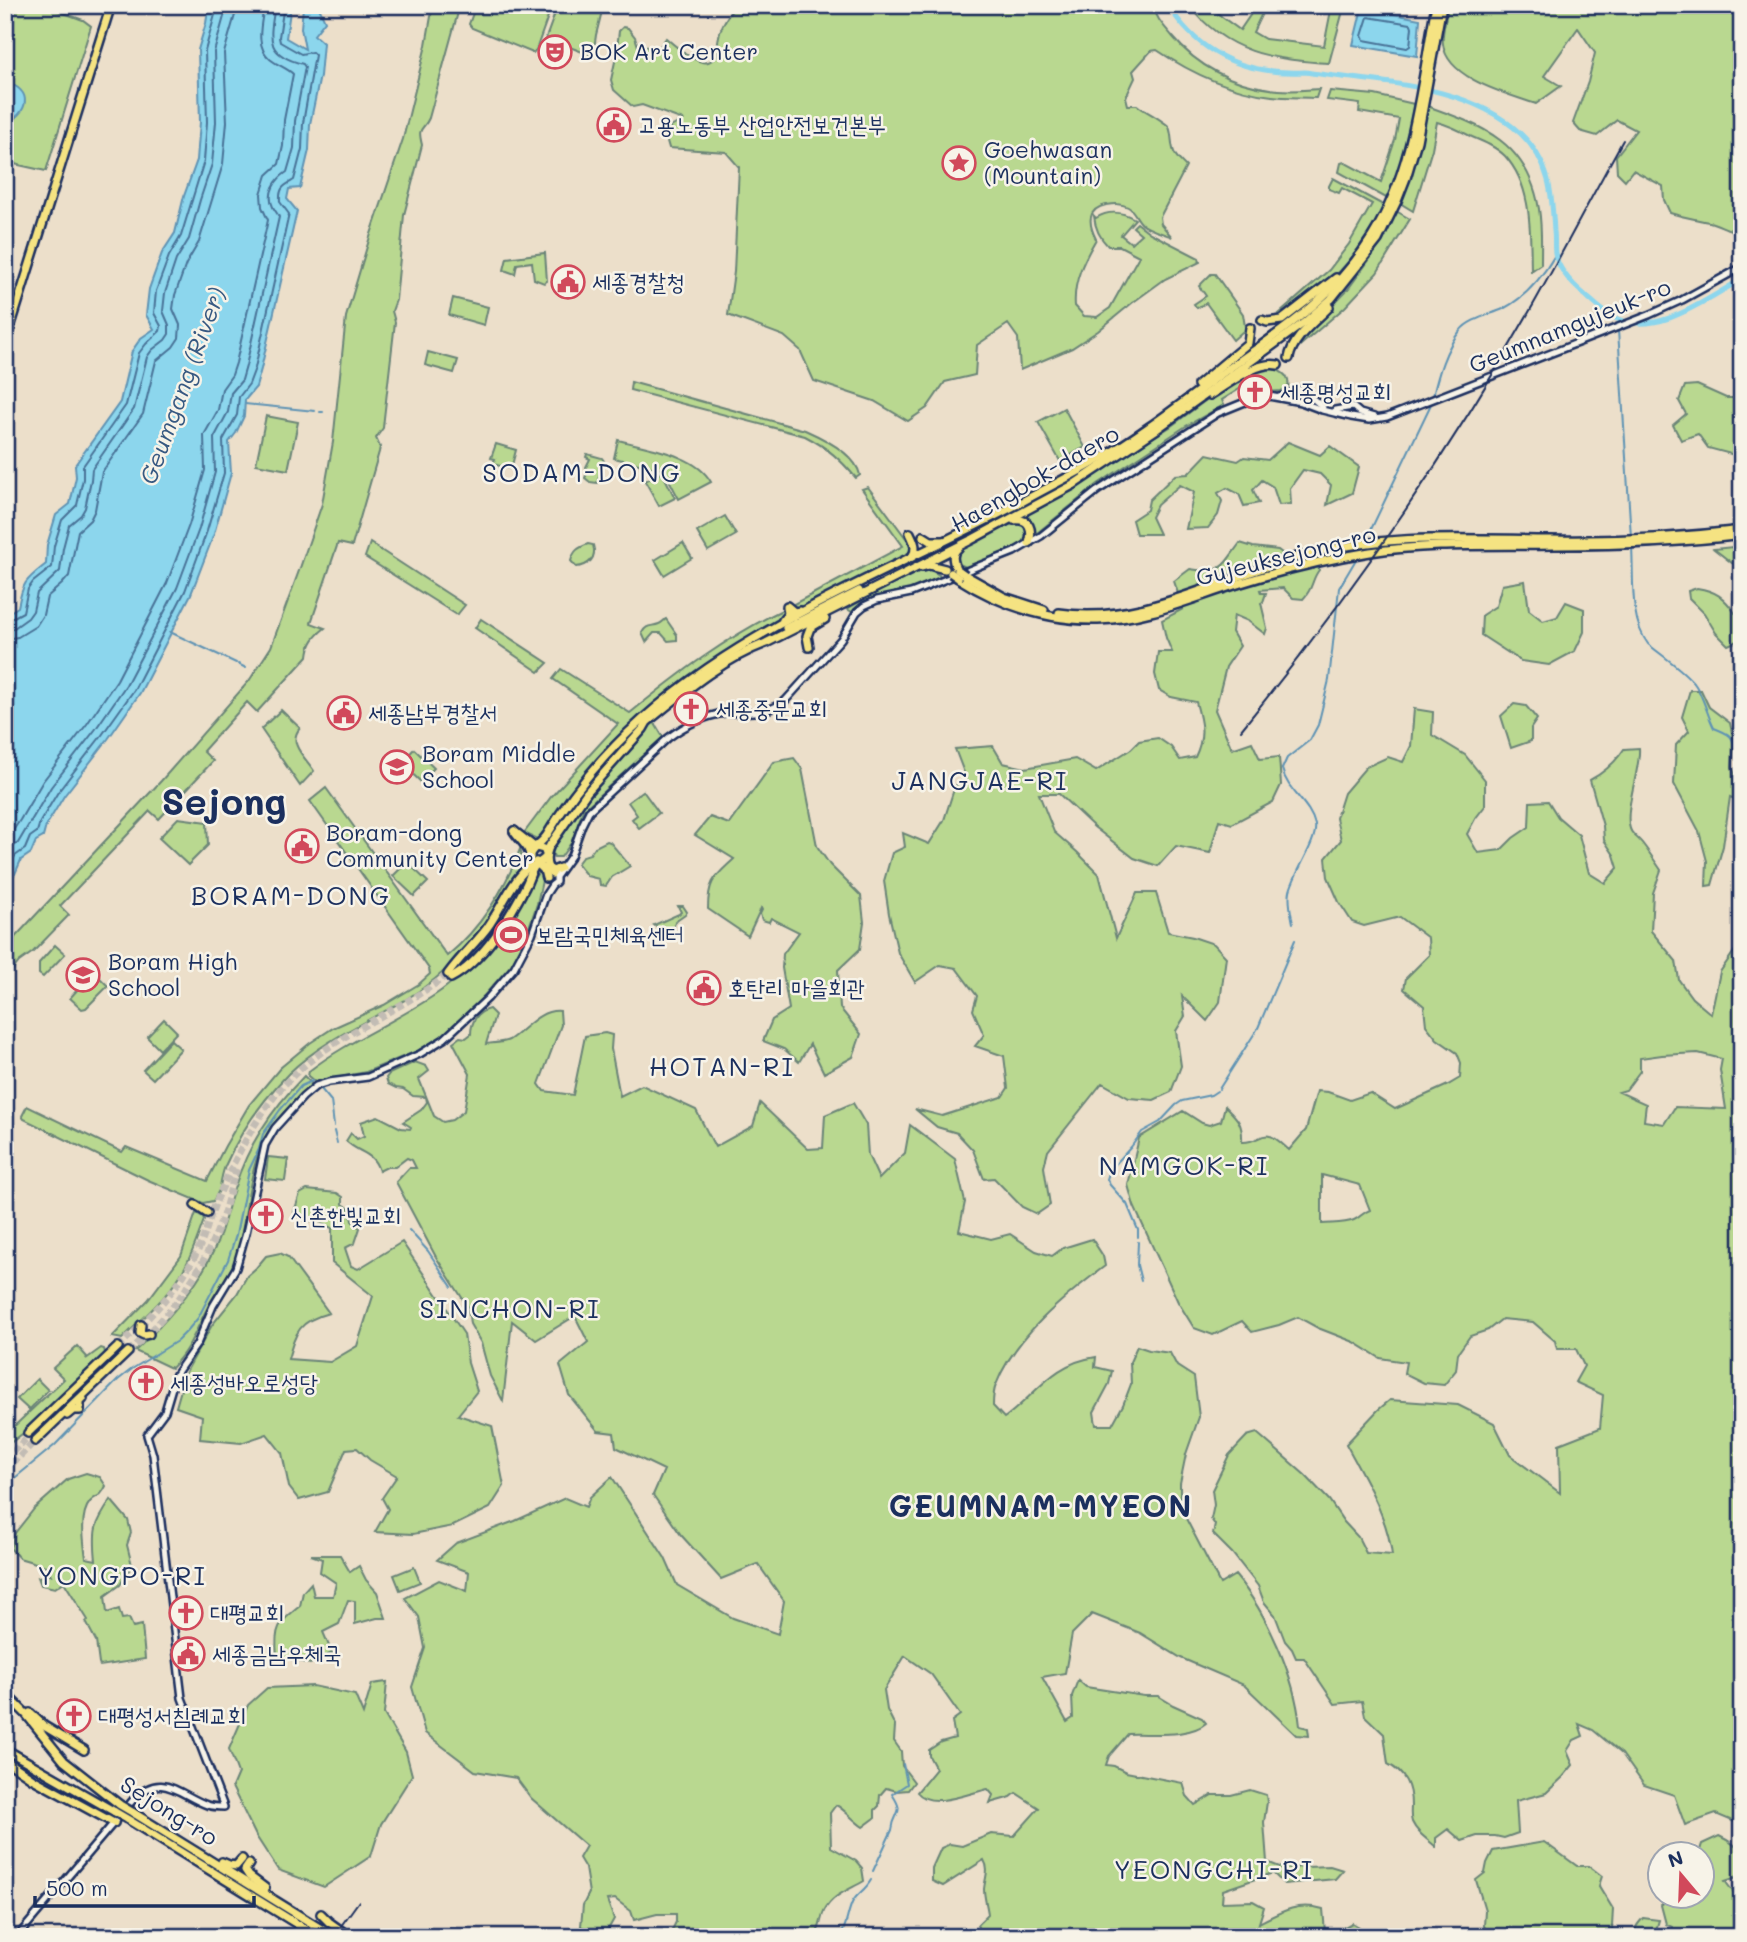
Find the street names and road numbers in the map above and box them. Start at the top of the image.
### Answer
street label: Geumnamgujeuk-ro [1464,271,1675,379]
street label: Haengbok-daero [945,418,1124,539]
street label: Gujeuksejong-ro [1193,518,1379,592]
street label: Sejong-ro [115,1768,224,1852]

